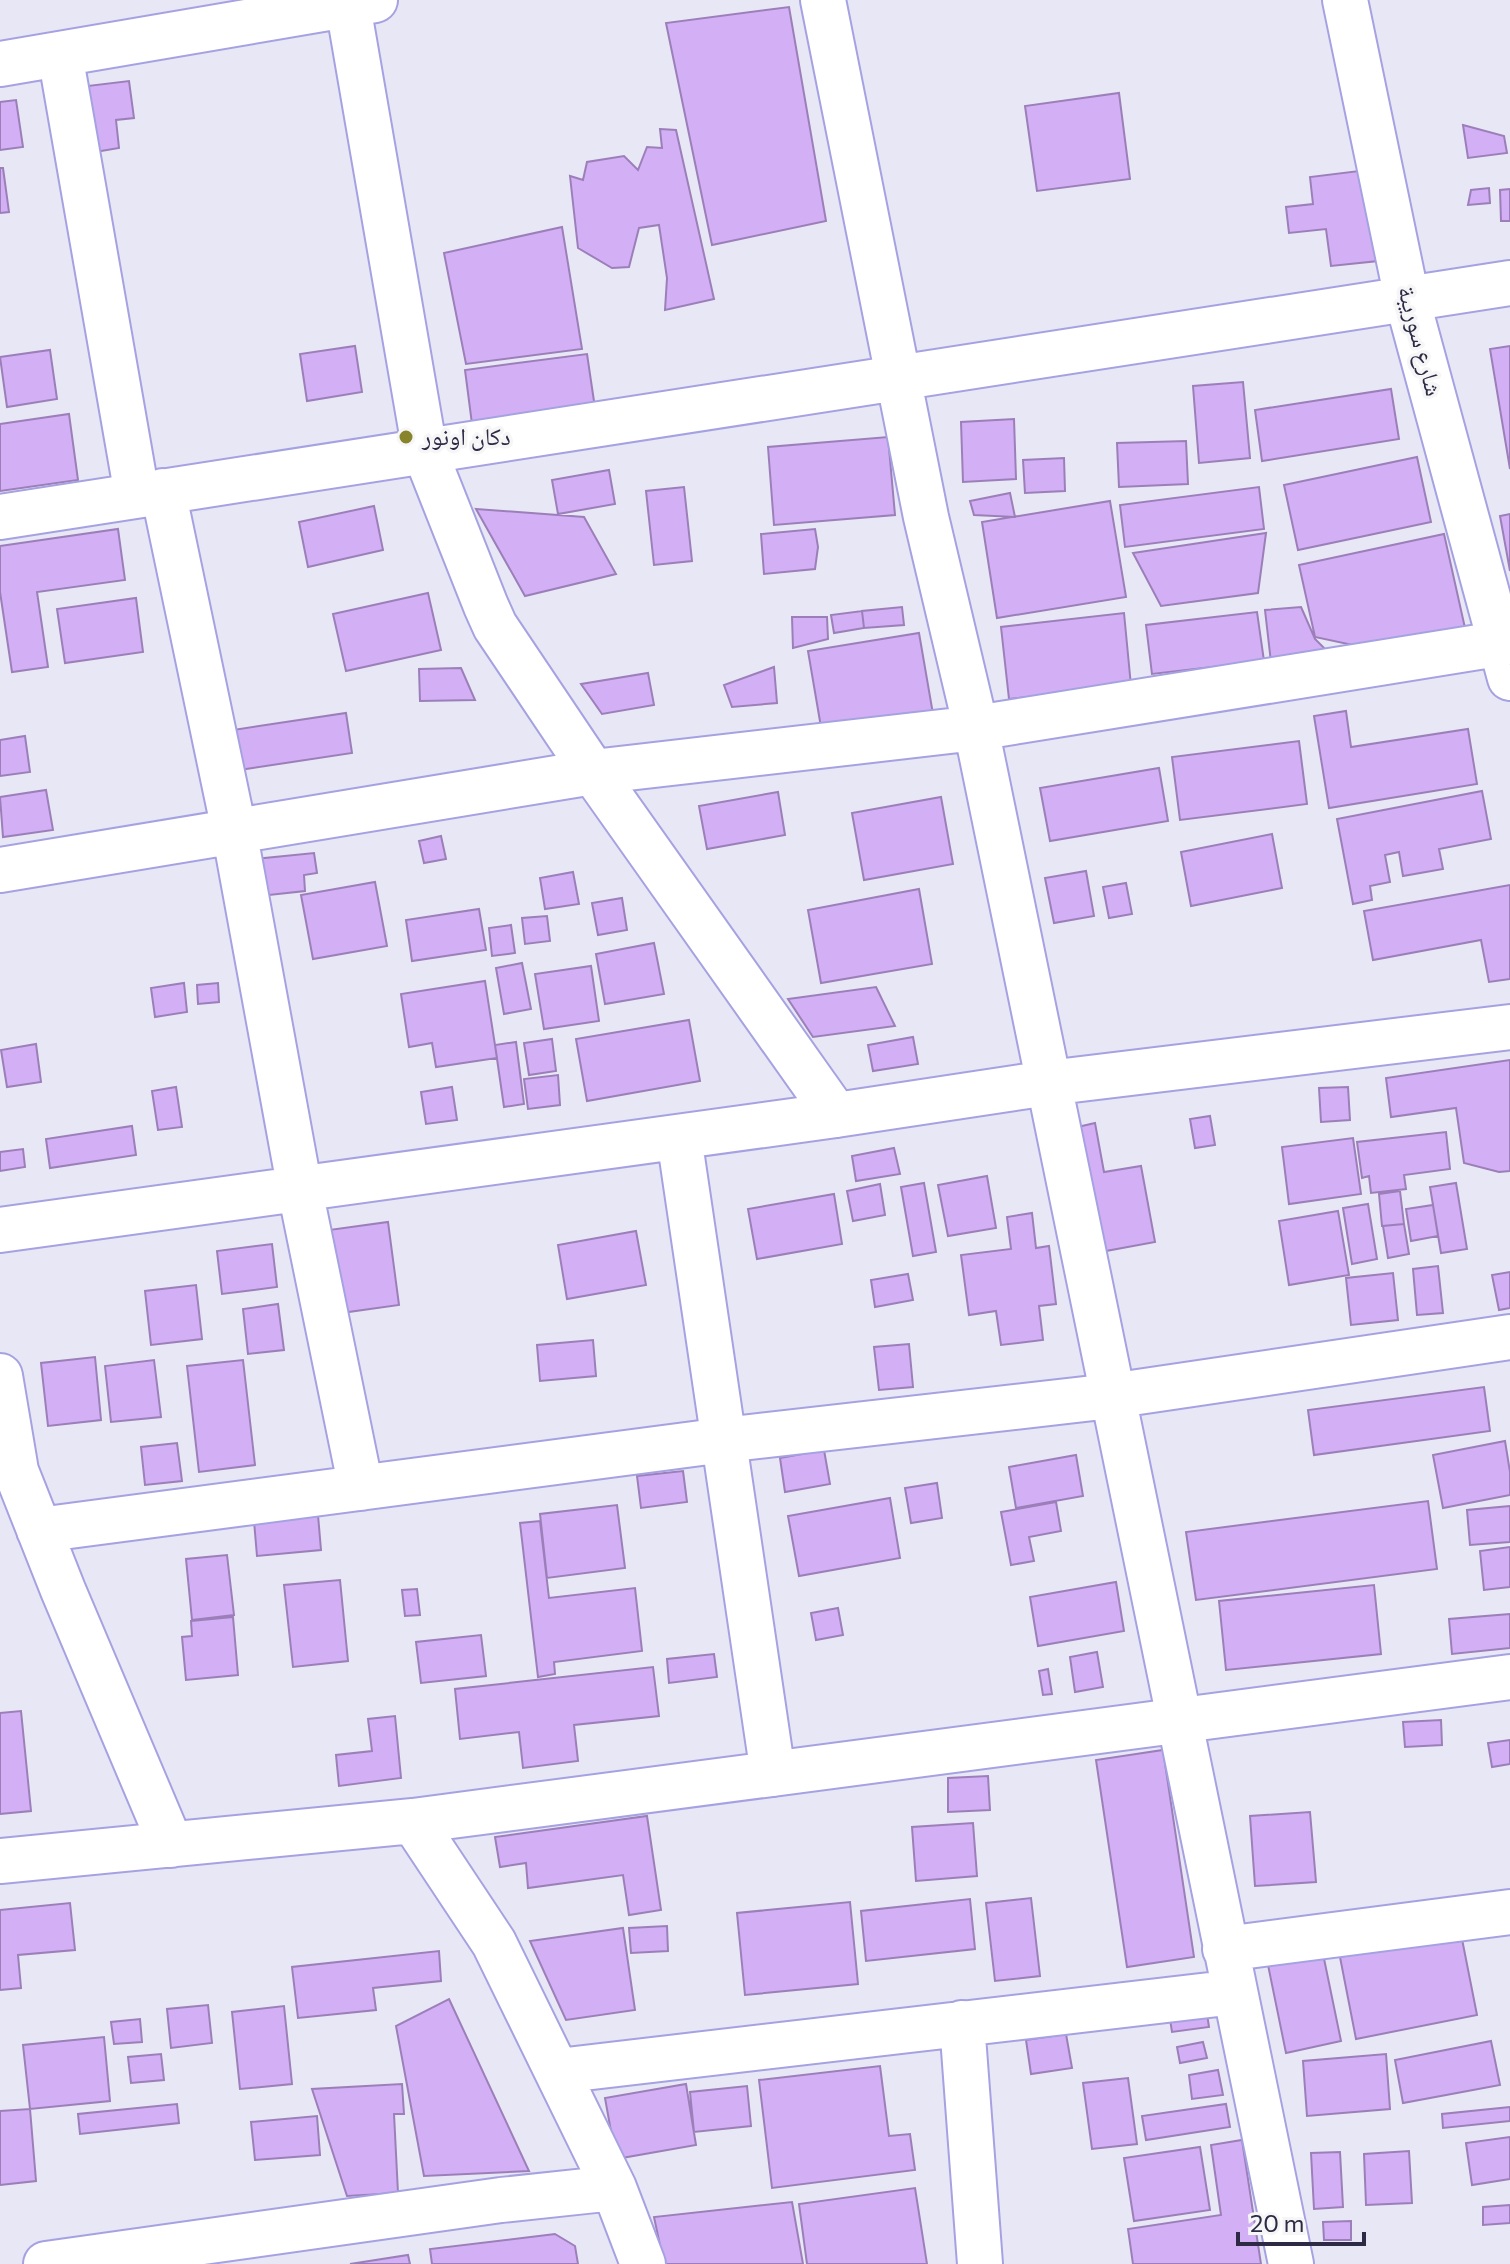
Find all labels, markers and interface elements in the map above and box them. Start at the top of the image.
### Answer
street label: شارع سوريبة [1391,282,1450,399]
place label: دكان اونور [421,421,511,451]
marker: دكان اونور [397,428,415,446]
scale bar [1238,2196,1364,2246]
text: 20 m [1250,2208,1304,2237]

